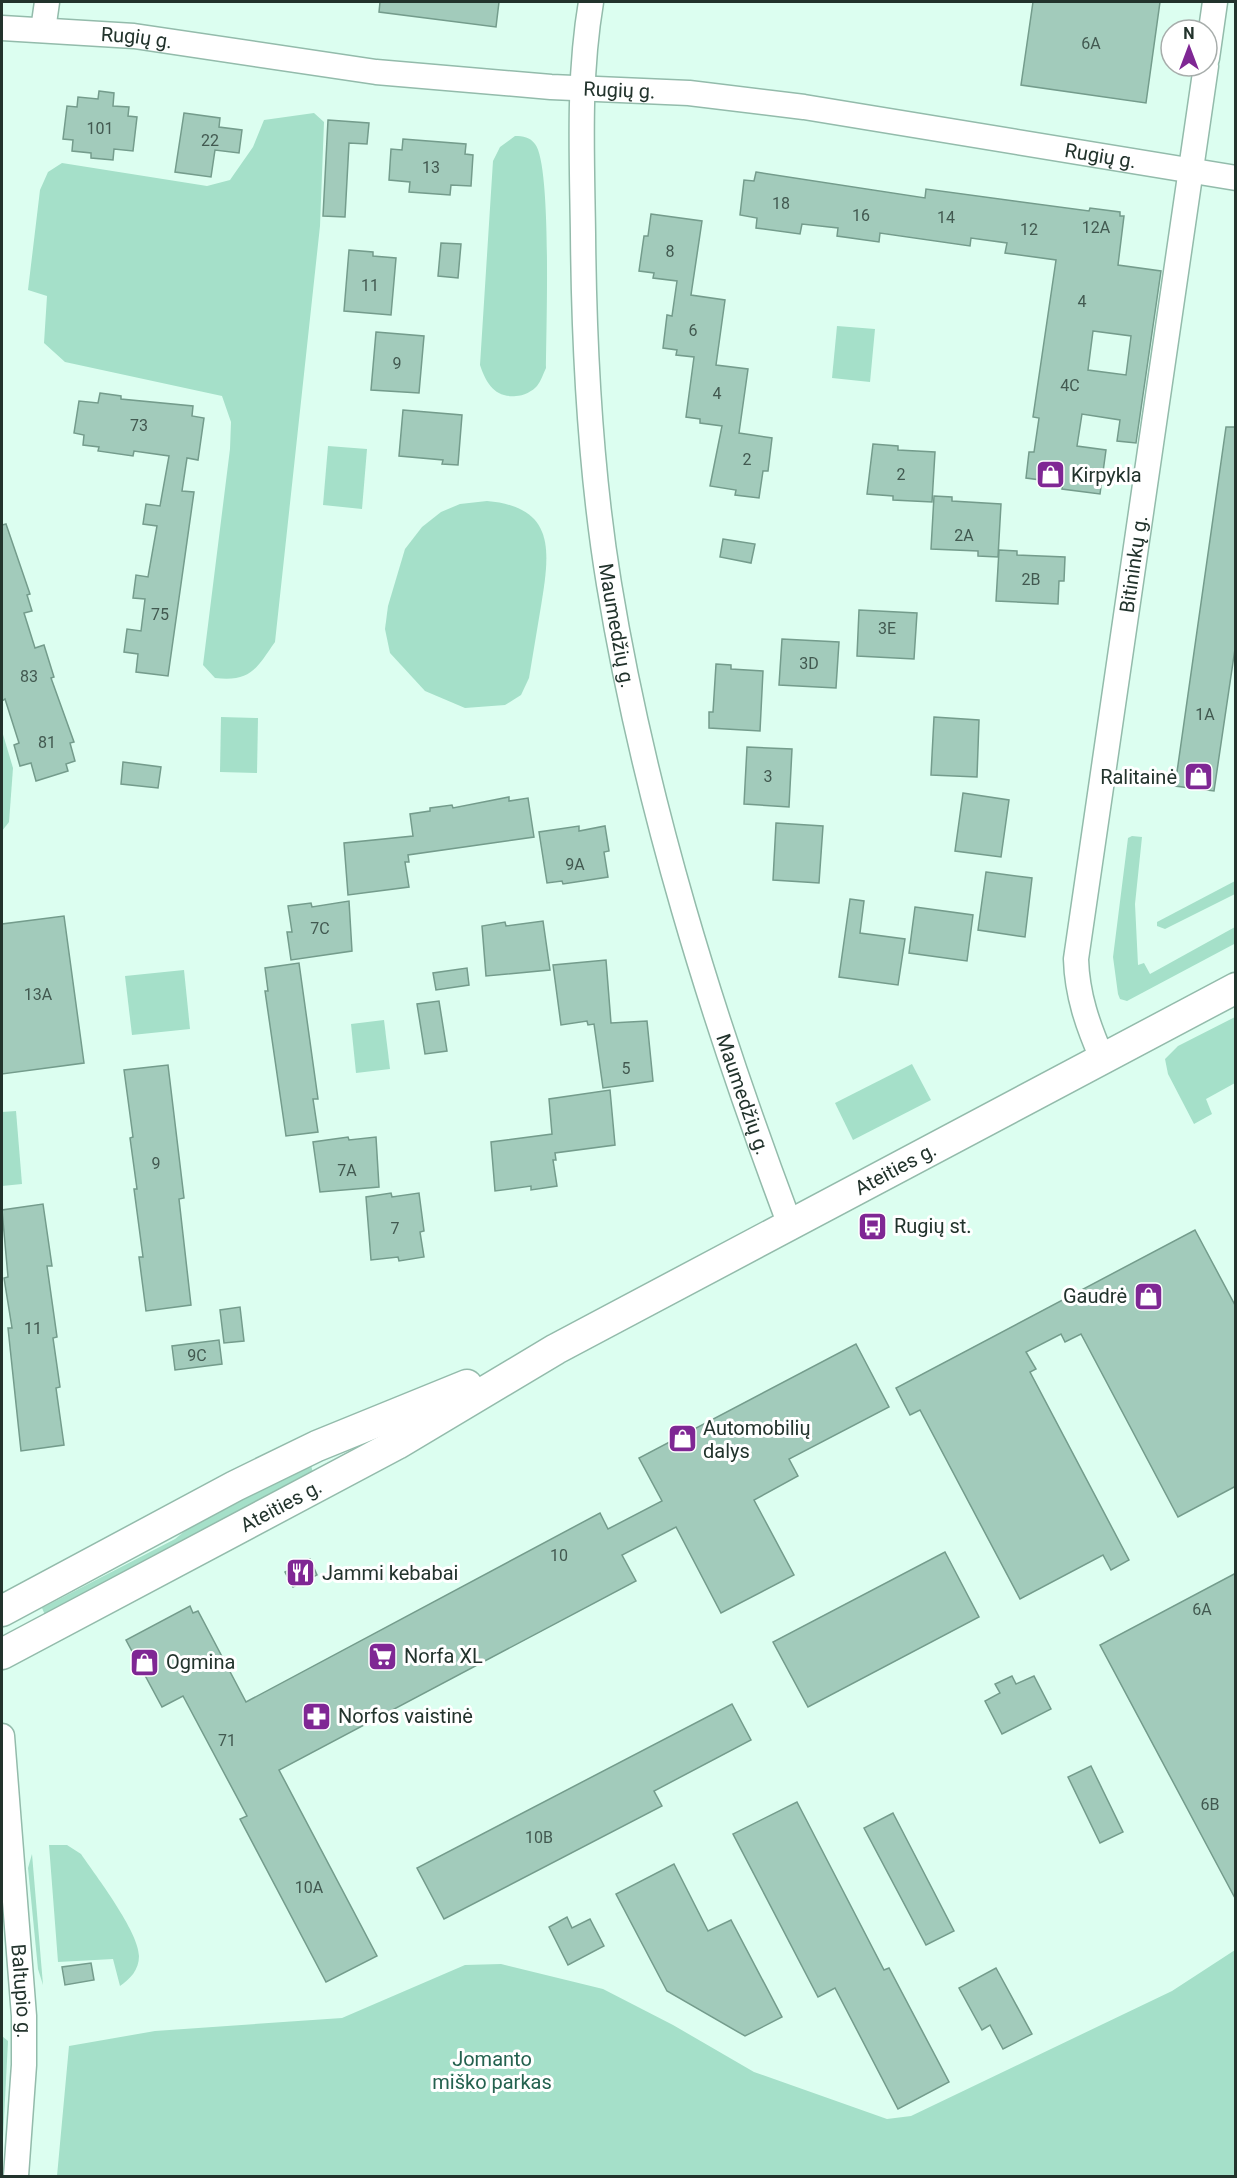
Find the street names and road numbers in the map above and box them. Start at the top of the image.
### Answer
street label: Rugių g. [100,22,174,54]
street label: Rugių g. [583,76,656,104]
street label: Rugių g. [1063,138,1138,173]
street label: Bitininkų g. [1115,514,1152,615]
street label: Maumedžių g. [594,562,640,690]
street label: Maumedžių g. [711,1031,775,1158]
street label: Ateities g. [851,1137,940,1200]
street label: Ateities g. [236,1474,326,1537]
street label: Baltupio g. [6,1943,36,2039]

